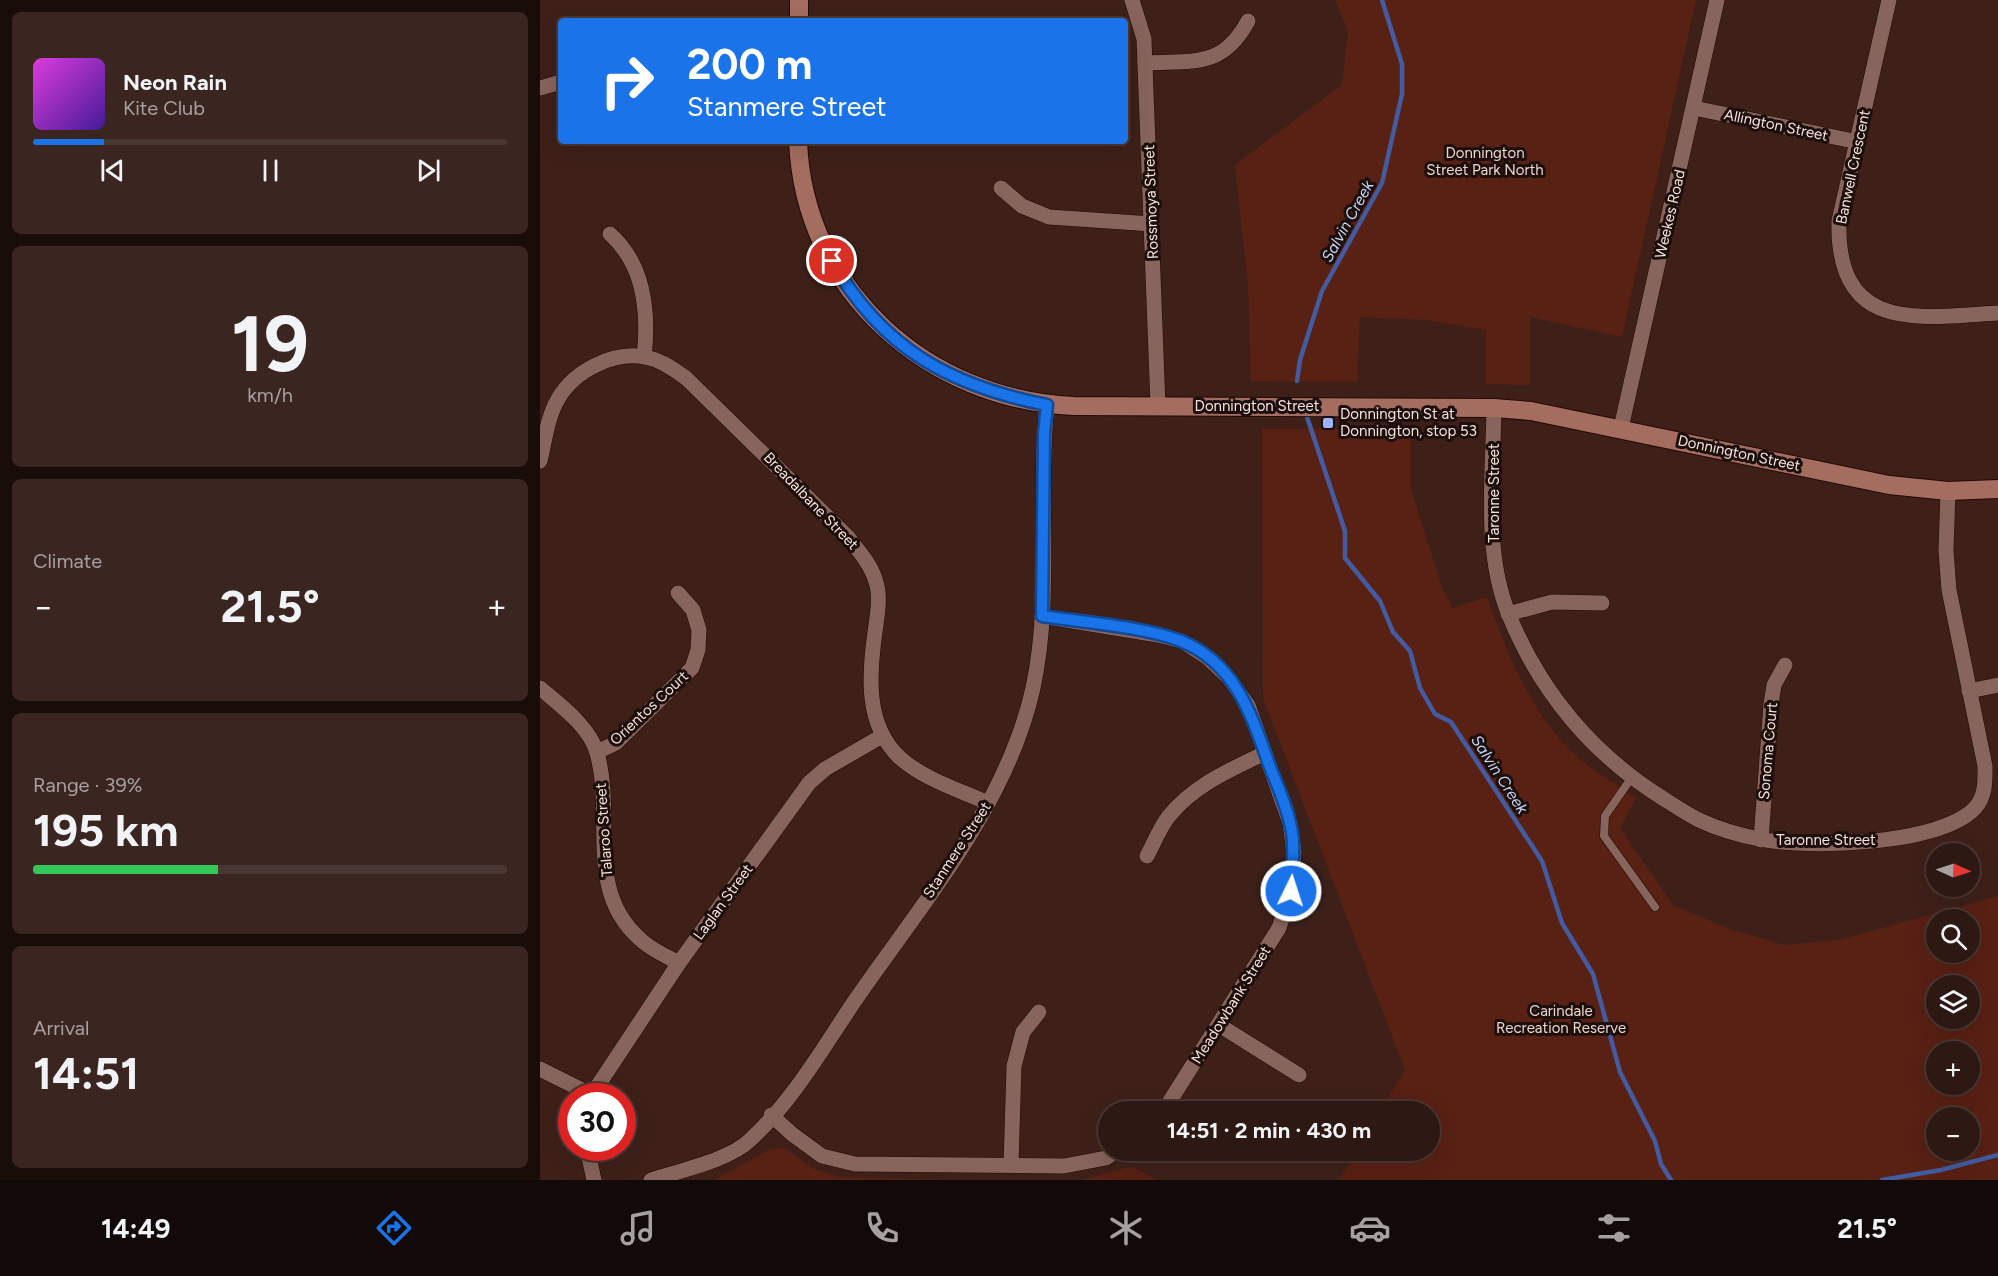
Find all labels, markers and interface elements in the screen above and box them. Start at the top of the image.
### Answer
text: 200 m [687,39,812,90]
icon: right [588,42,666,120]
text: Neon Rain [123,69,227,96]
text: Stanmere Street [687,90,886,123]
text: Kite Club [123,96,205,120]
street label: Allington Street [1722,105,1830,145]
street label: Banwell Crescent [1832,108,1874,226]
street label: Rossmoya Street [1140,144,1162,259]
park label: Donnington Street Park North [1426,144,1544,179]
icon: previous [96,154,129,187]
icon: pause [254,154,287,187]
icon: next [412,154,445,187]
street label: Weekes Road [1651,168,1689,260]
water label: Salvin Creek [1317,176,1378,265]
pin [806,235,857,286]
icon: arrive [815,244,848,277]
text: 19 [231,297,309,391]
text: km/h [247,383,293,407]
street label: Donnington Street [1195,397,1320,415]
place label: Donnington St at Donnington, stop 53 [1340,405,1477,440]
marker: Donnington St at Donnington, stop 53 [1321,416,1335,430]
street label: Donnington Street [1676,431,1802,475]
street label: Taronne Street [1485,443,1503,543]
street label: Breadalbane Street [760,449,862,554]
text: Climate [33,549,102,573]
text: 21.5° [220,579,320,633]
text: − [33,587,54,626]
text: + [486,587,507,626]
street label: Orientos Court [606,667,692,749]
street label: Sonoma Court [1755,701,1781,800]
water label: Salvin Creek [1467,731,1533,818]
text: Range · 39% [33,773,142,797]
street label: Talaroo Street [592,782,616,878]
street label: Stanmere Street [919,798,995,901]
text: 195 km [33,803,178,857]
street label: Taronne Street [1776,831,1876,849]
north arrow [1926,843,1980,897]
map controls [1926,843,1980,1161]
position arrow [1259,859,1323,923]
street label: Laglan Street [689,860,757,943]
button: search [1926,909,1980,963]
street label: Meadowbank Street [1187,943,1275,1067]
button: layers [1926,975,1980,1029]
park label: Carindale Recreation Reserve [1496,1002,1626,1037]
text: Arrival [33,1016,89,1040]
button: + [1926,1041,1980,1095]
text: 14:51 [33,1046,139,1100]
speed limit sign: 30 [558,1083,636,1161]
button: − [1926,1107,1980,1161]
text: 14:51 · 2 min · 430 m [1167,1117,1371,1144]
icon: directions [373,1207,415,1249]
icon: music [617,1207,659,1249]
icon: phone [861,1207,903,1249]
icon: climate [1105,1207,1147,1249]
icon: car [1349,1207,1391,1249]
icon: filters [1593,1207,1635,1249]
text: 14:49 [101,1212,170,1245]
text: 21.5° [1837,1212,1897,1245]

